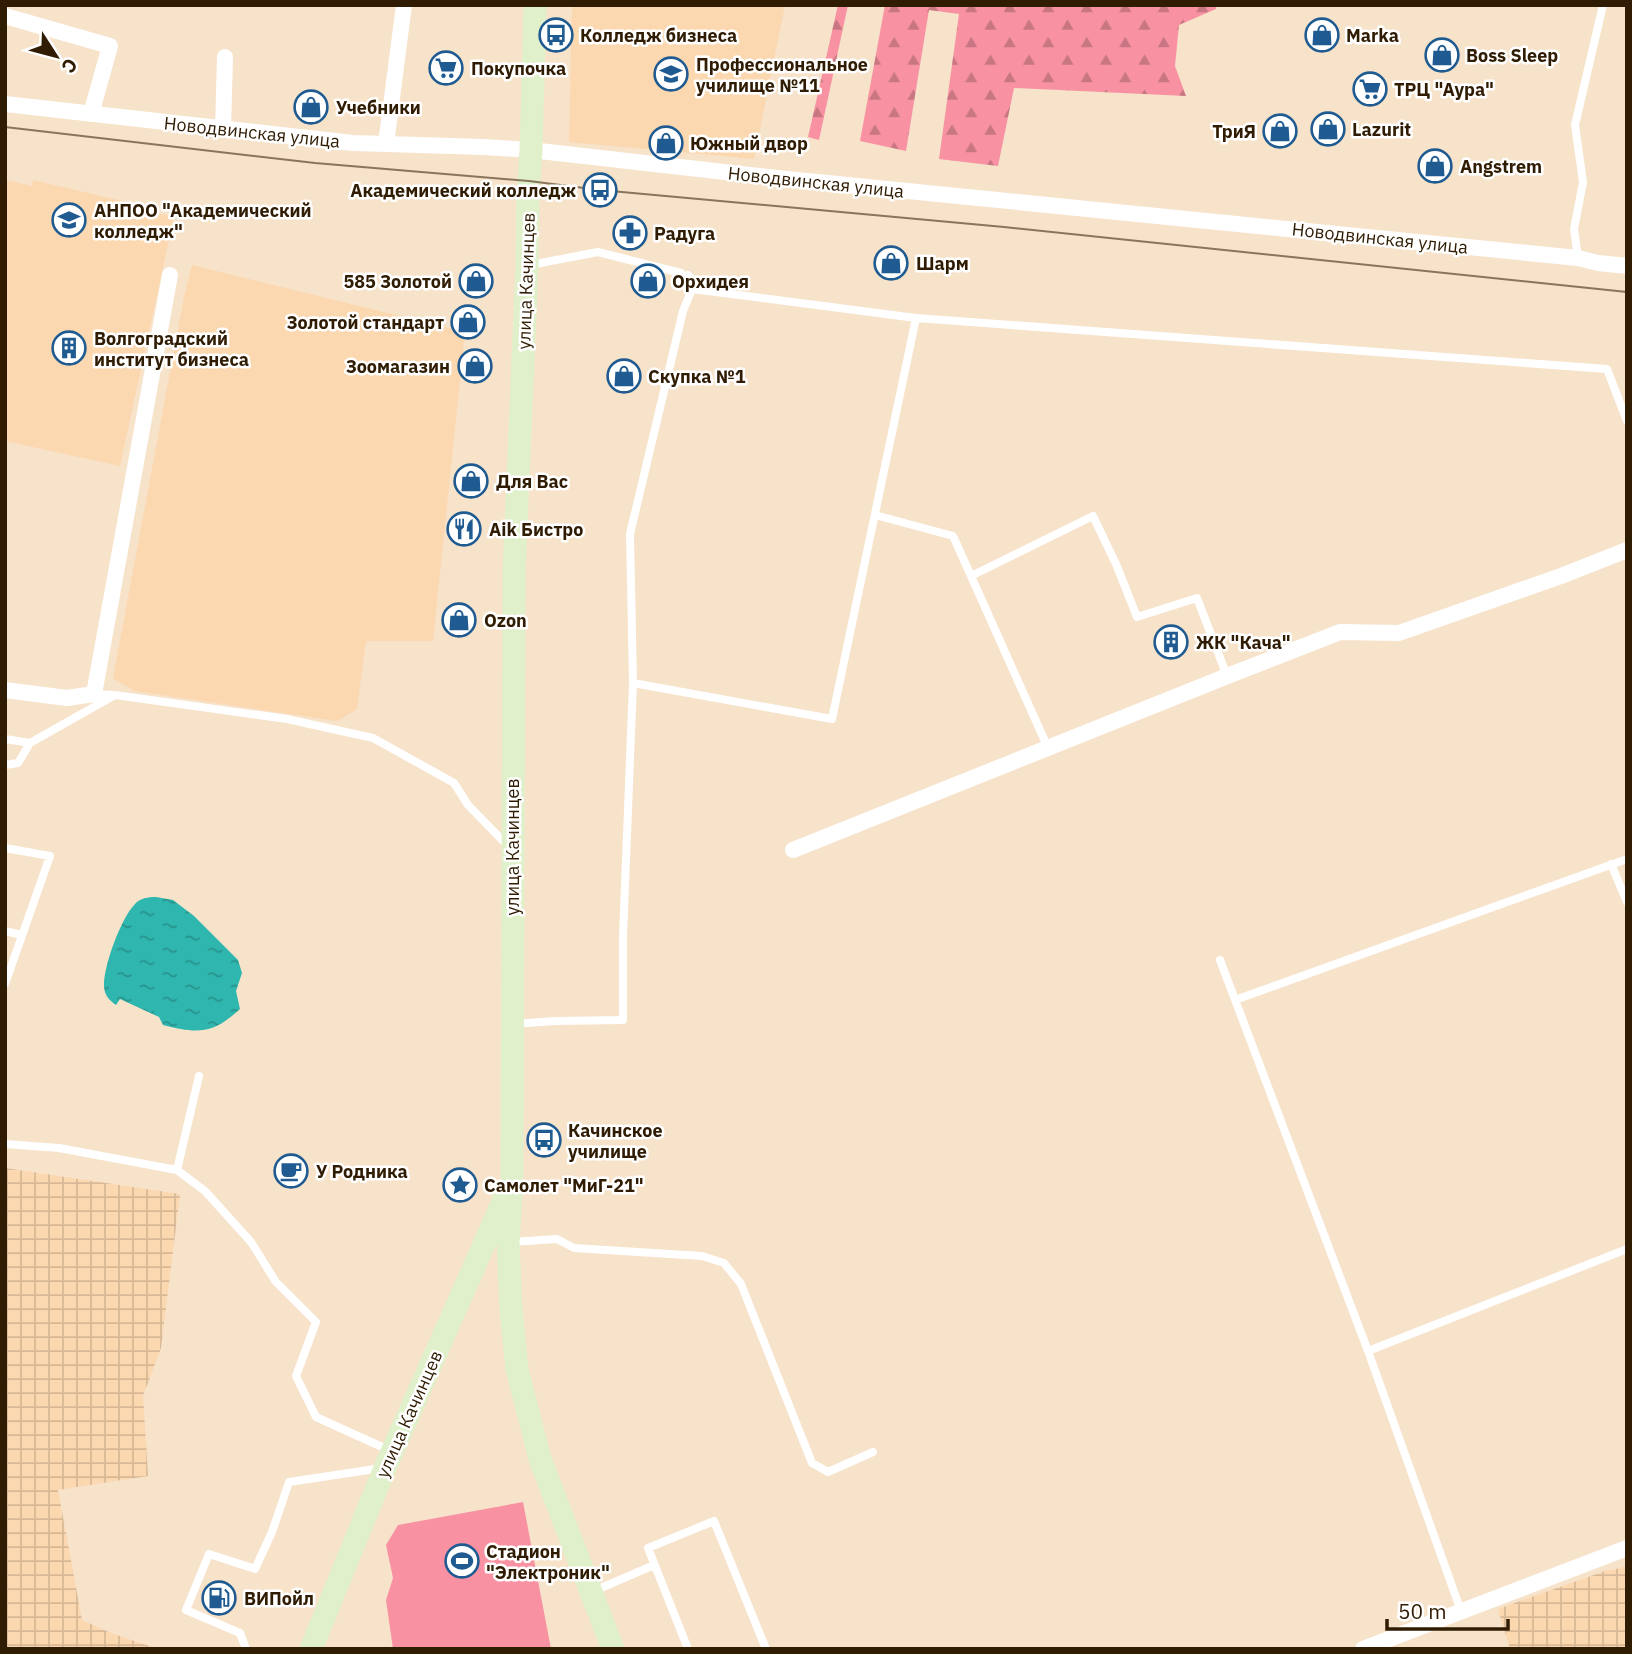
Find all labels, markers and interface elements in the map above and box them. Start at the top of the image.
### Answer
bus stop icon: Колледж бизнеса [537,16,575,54]
shop icon: Marka [1303,16,1341,54]
north arrow [21,21,91,91]
place label: Колледж бизнеса [580,24,737,47]
place label: Marka [1346,24,1399,47]
shop icon: Boss Sleep [1423,36,1461,74]
place label: Boss Sleep [1466,44,1558,67]
supermarket icon: Покупочка [427,49,465,87]
place label: Профессиональное училище №11 [696,53,868,97]
text: С [56,54,83,78]
school or university icon: Профессиональное училище №11 [652,55,690,93]
place label: Покупочка [471,57,566,80]
supermarket icon: ТРЦ "Аура" [1351,70,1389,108]
place label: ТРЦ "Аура" [1394,78,1494,101]
shop icon: Учебники [292,88,330,126]
place label: Учебники [336,96,421,119]
shop icon: Lazurit [1309,110,1347,148]
street label: Новодвинская улица [163,111,342,153]
shop icon: ТриЯ [1261,112,1299,150]
place label: Lazurit [1352,118,1411,141]
place label: ТриЯ [1212,120,1256,143]
shop icon: Южный двор [647,124,685,162]
place label: Южный двор [690,132,808,155]
shop icon: Angstrem [1416,147,1454,185]
place label: Angstrem [1460,155,1542,178]
street label: Новодвинская улица [727,161,906,203]
bus stop icon: Академический колледж [581,171,619,209]
place label: Академический колледж [350,179,576,202]
place label: АНПОО "Академический колледж" [94,199,312,243]
school or university icon: АНПОО "Академический колледж" [50,201,88,239]
street label: улица Качинцев [512,212,540,350]
pharmacy icon: Радуга [611,214,649,252]
street label: Новодвинская улица [1291,217,1470,259]
place label: Радуга [654,222,715,245]
shop icon: Шарм [872,244,910,282]
place label: Шарм [916,252,969,275]
shop icon: 585 Золотой [457,262,495,300]
shop icon: Орхидея [629,262,667,300]
place label: 585 Золотой [343,270,452,293]
place label: Орхидея [672,270,749,293]
shop icon: Золотой стандарт [449,303,487,341]
place label: Золотой стандарт [287,311,444,334]
place label: Волгоградский институт бизнеса [94,327,249,371]
building icon: Волгоградский институт бизнеса [50,329,88,367]
shop icon: Зоомагазин [456,347,494,385]
place label: Зоомагазин [346,355,450,378]
shop icon: Скупка №1 [605,357,643,395]
place label: Скупка №1 [648,365,746,388]
shop icon: Для Вас [452,462,490,500]
place label: Для Вас [496,470,568,493]
restaurant icon: Aik Бистро [445,510,483,548]
place label: Aik Бистро [489,518,583,541]
shop icon: Ozon [440,601,478,639]
place label: Ozon [484,609,527,632]
building icon: ЖК "Кача" [1152,623,1190,661]
place label: ЖК "Кача" [1196,631,1291,654]
street label: улица Качинцев [501,779,524,915]
place label: Качинское училище [568,1119,663,1163]
bus stop icon: Качинское училище [525,1121,563,1159]
cafe icon: У Родника [272,1152,310,1190]
place label: У Родника [316,1160,408,1183]
place icon: Самолет "МиГ-21" [441,1166,479,1204]
place label: Самолет "МиГ-21" [484,1174,644,1197]
street label: улица Качинцев [371,1347,447,1481]
place label: Стадион "Электроник" [486,1540,610,1584]
sports icon: Стадион "Электроник" [443,1542,481,1580]
fuel station icon: ВИПойл [200,1579,238,1617]
place label: ВИПойл [244,1587,314,1610]
scale bar [1387,1588,1508,1632]
text: 50 m [1398,1597,1447,1625]

